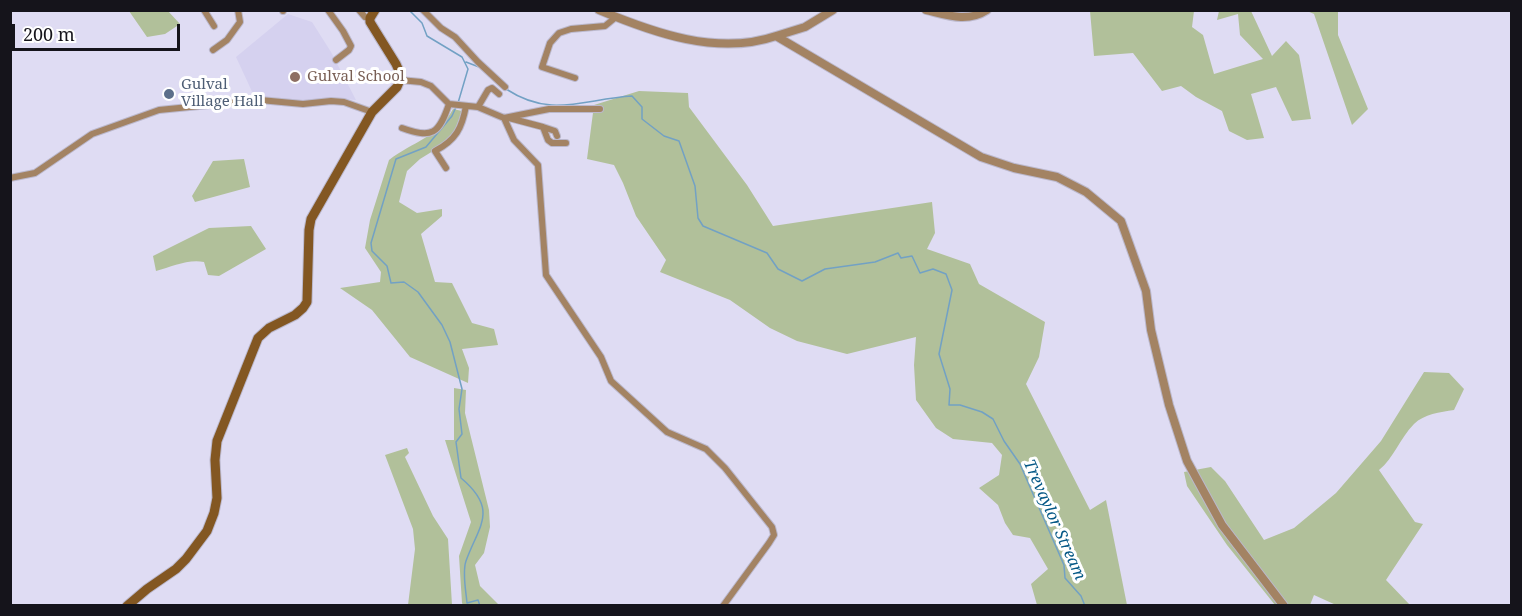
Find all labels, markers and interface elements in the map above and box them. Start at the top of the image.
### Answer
scale bar [15,12,183,50]
text: 200 m [23,22,75,46]
place label: Gulval School [307,68,405,86]
marker: Gulval School [288,70,302,84]
place label: Gulval Village Hall [181,76,263,111]
marker: Gulval Village Hall [162,87,176,101]
water label: Trevaylor Stream [1019,457,1089,583]

